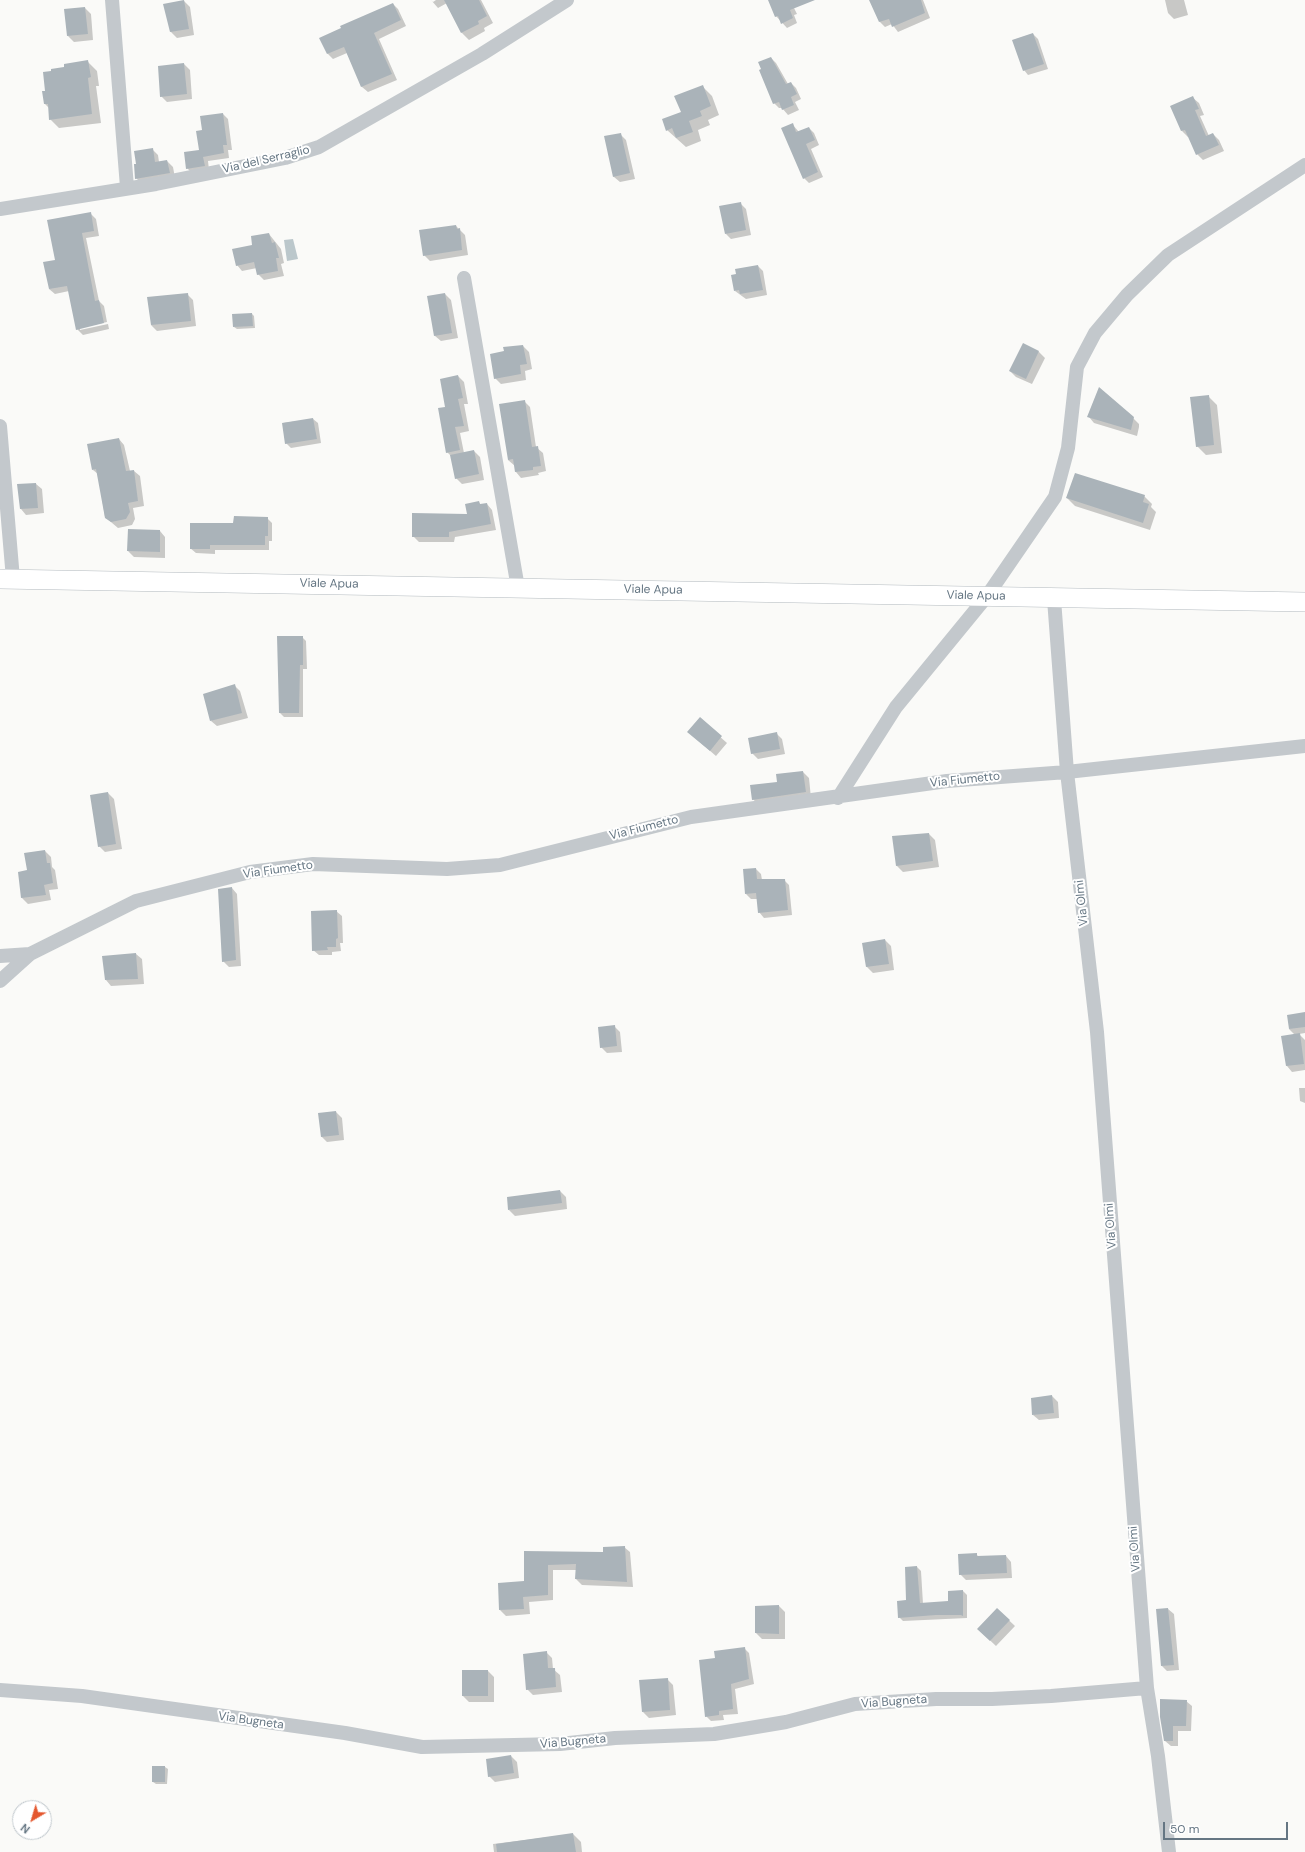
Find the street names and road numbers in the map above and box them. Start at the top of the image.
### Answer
street label: Via del Serraglio [221,143,311,177]
street label: Viale Apua [299,576,359,592]
street label: Viale Apua [623,582,683,598]
street label: Viale Apua [946,588,1006,604]
street label: Via Fiumetto [929,769,1001,791]
street label: Via Fiumetto [608,812,680,844]
street label: Via Fiumetto [242,858,314,882]
street label: Via Olmi [1072,879,1092,927]
street label: Via Olmi [1102,1202,1120,1250]
street label: Via Olmi [1126,1525,1144,1573]
street label: Via Bugneta [860,1693,928,1711]
street label: Via Bugneta [217,1709,285,1733]
street label: Via Bugneta [539,1732,607,1752]

